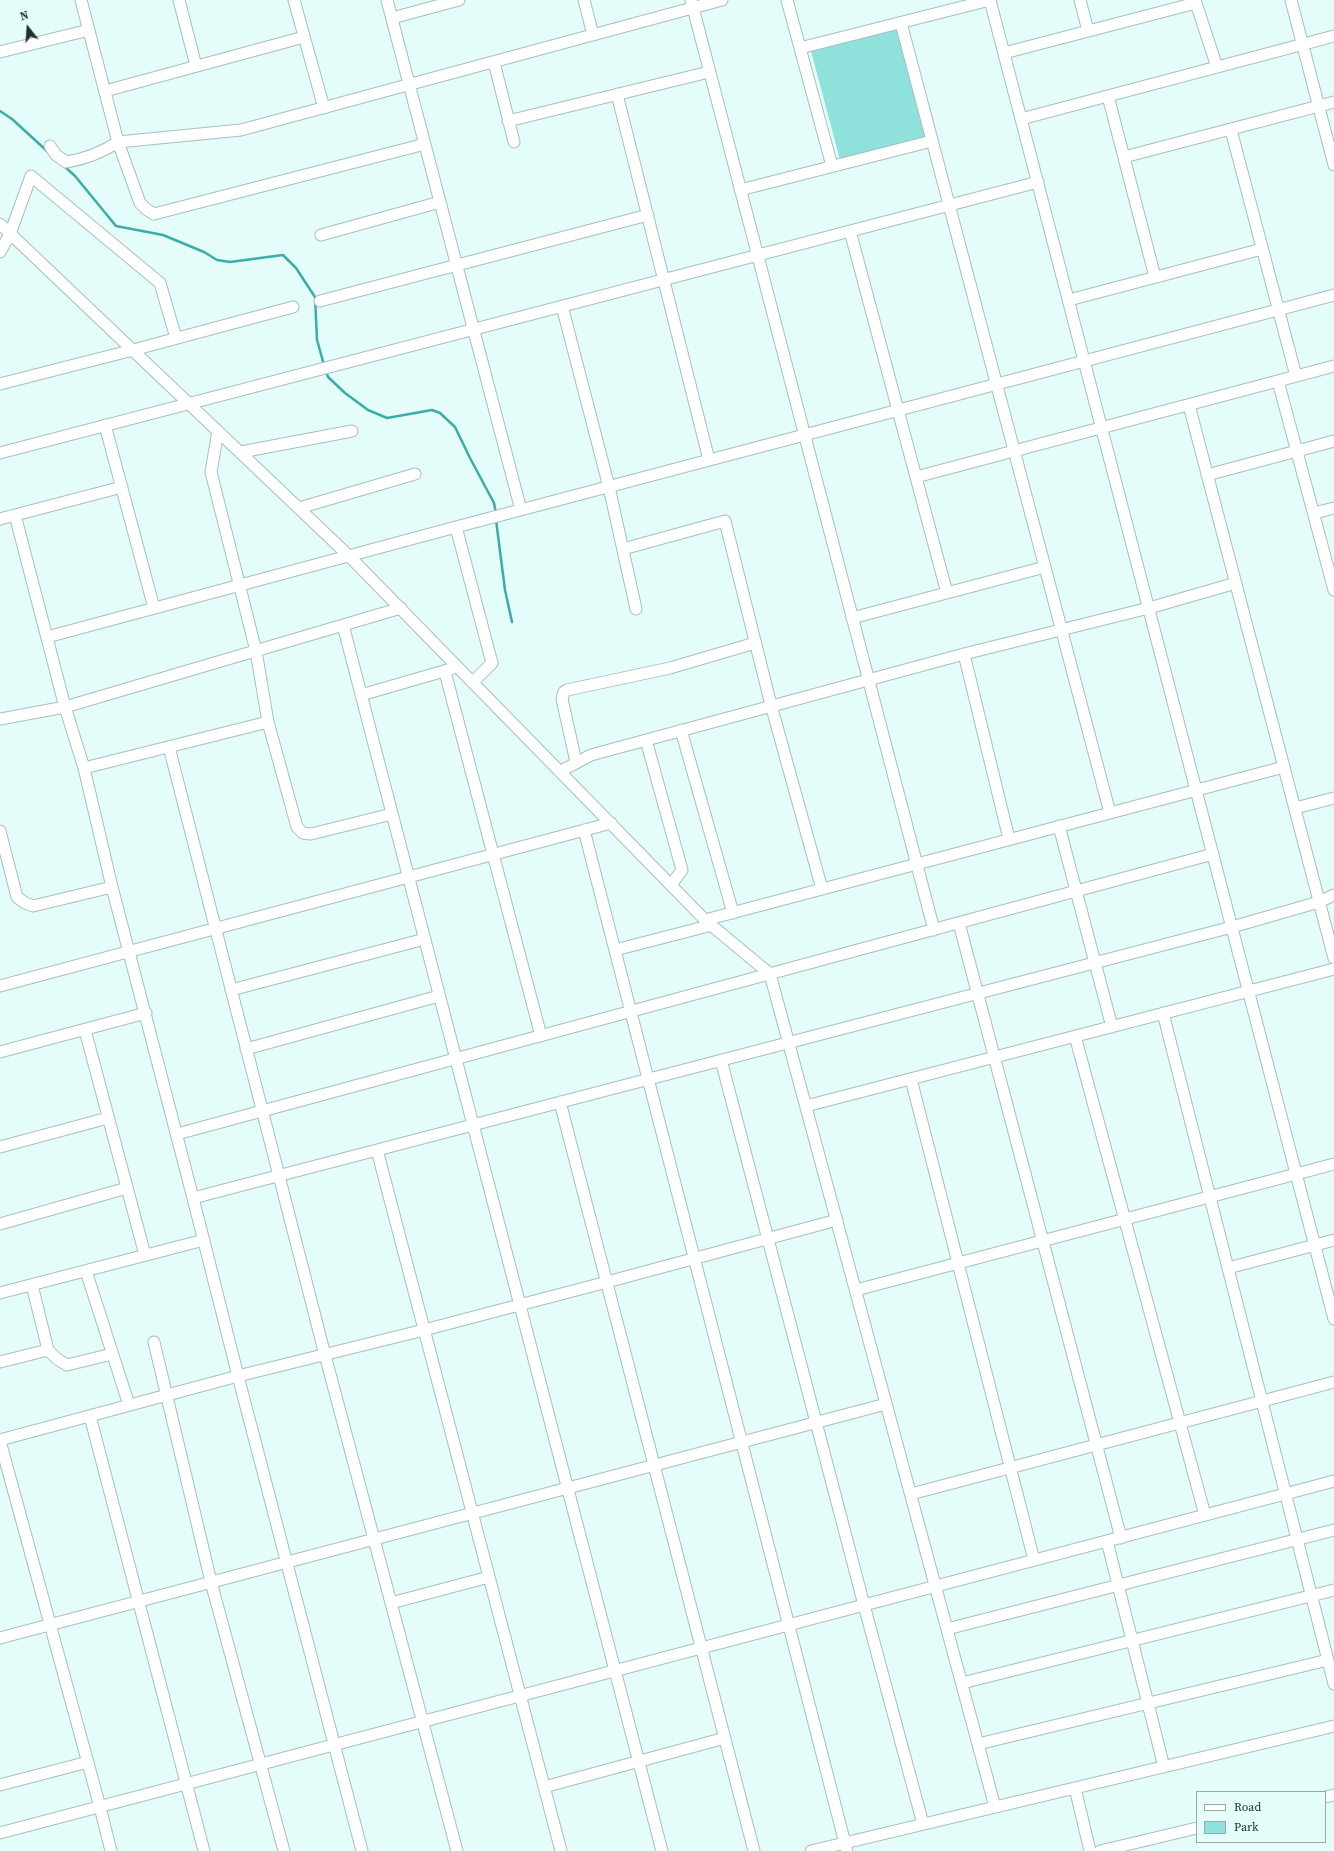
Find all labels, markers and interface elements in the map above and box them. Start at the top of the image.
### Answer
north arrow [8,8,48,48]
text: N [18,8,30,24]
legend [1196,1791,1326,1843]
text: Road [1234,1799,1261,1815]
text: Park [1234,1819,1259,1835]

